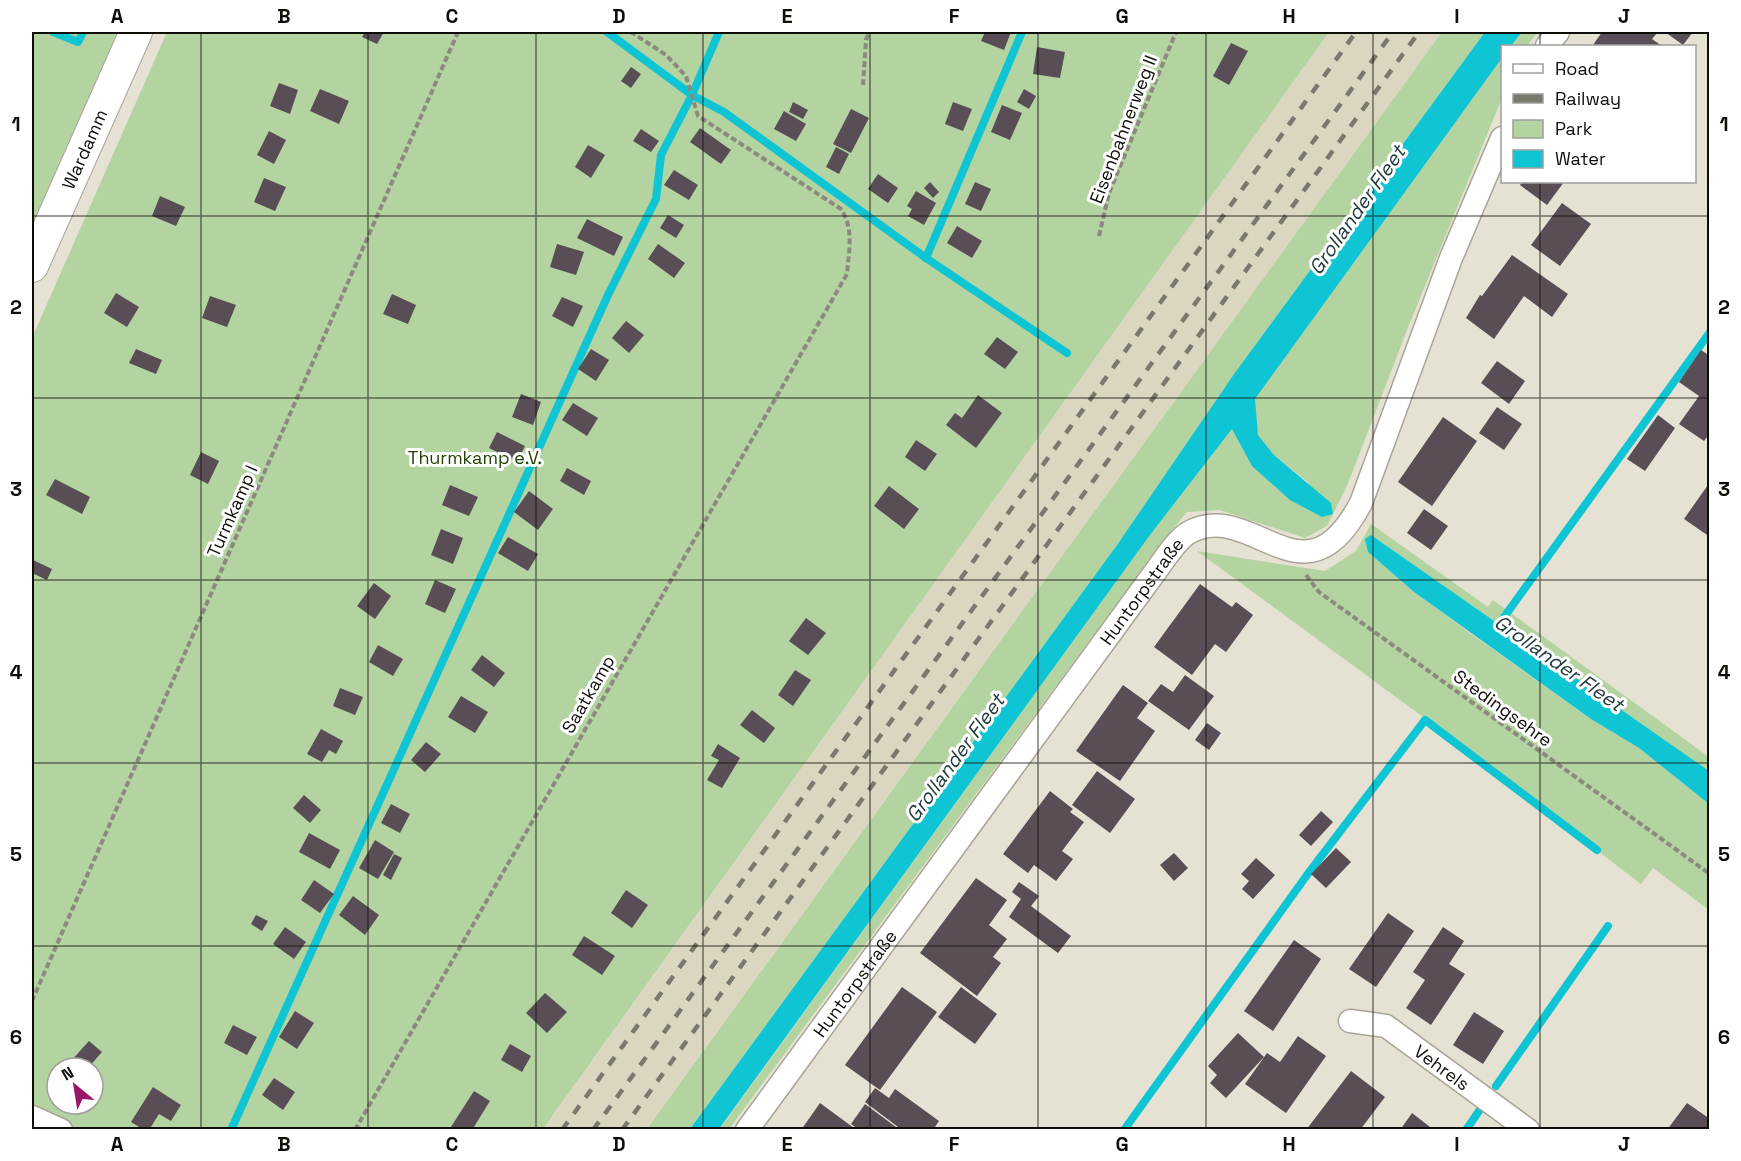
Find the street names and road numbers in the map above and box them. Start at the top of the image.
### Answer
street label: Eisenbahnerweg II [1084,52,1162,206]
street label: Wardamm [56,105,112,193]
street label: Turmkamp I [201,461,263,561]
street label: Huntorpstraße [1094,532,1188,649]
street label: Saatkamp [556,651,620,737]
street label: Stedingsehre [1449,664,1557,752]
street label: Huntorpstraße [808,925,901,1041]
street label: Vehrels [1410,1039,1474,1095]

